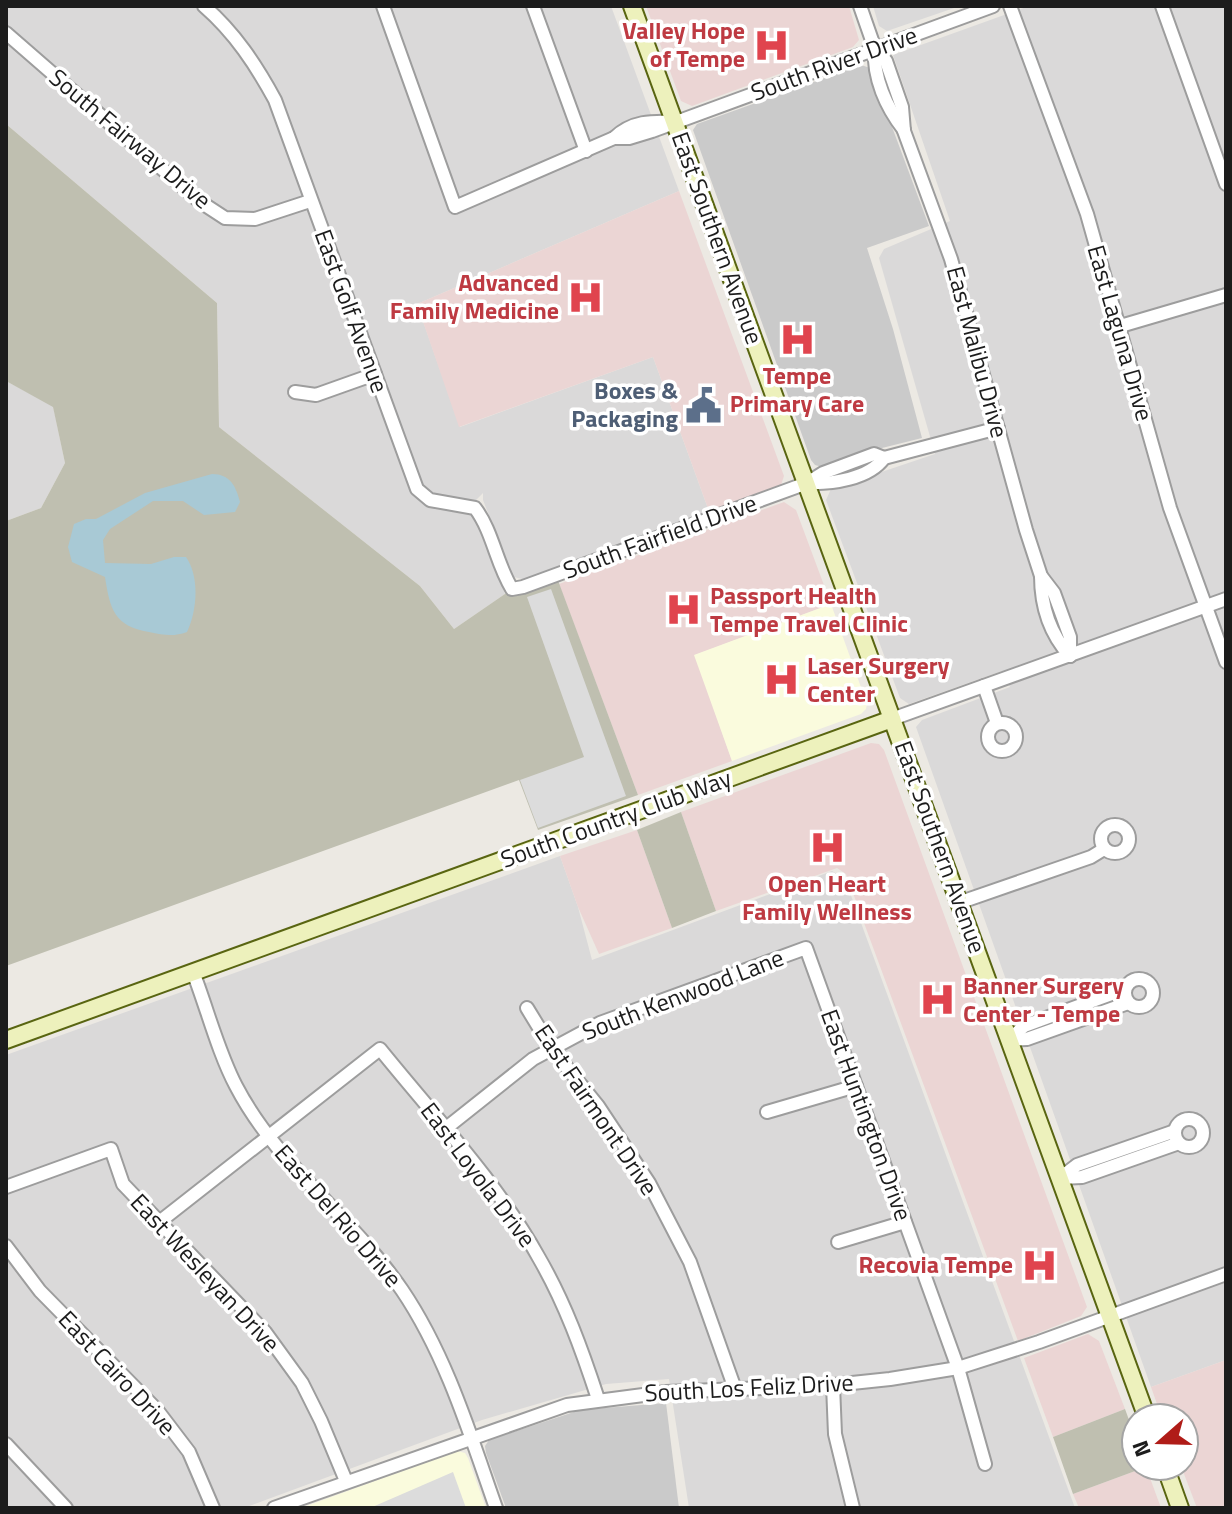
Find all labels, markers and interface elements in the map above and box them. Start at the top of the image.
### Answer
place label: Valley Hope of Tempe [622,12,745,76]
street label: South River Drive [745,16,922,110]
hospital icon: Valley Hope of Tempe [752,26,790,64]
street label: South Fairway Drive [42,60,220,217]
street label: East Southern Avenue [663,126,773,349]
street label: East Golf Avenue [306,224,398,397]
street label: East Laguna Drive [1079,241,1163,425]
street label: East Malibu Drive [938,262,1018,442]
place label: Advanced Family Medicine [390,264,559,328]
hospital icon: Advanced Family Medicine [566,278,604,316]
hospital icon: Tempe Primary Care [778,320,816,358]
place label: Tempe Primary Care [730,357,864,421]
place label: Boxes & Packaging [571,372,678,436]
public building icon: Boxes & Packaging [685,386,723,424]
street label: South Fairfield Drive [558,484,762,588]
place label: Passport Health Tempe Travel Clinic [710,577,908,641]
hospital icon: Passport Health Tempe Travel Clinic [665,591,703,629]
place label: Laser Surgery Center [807,647,950,711]
hospital icon: Laser Surgery Center [762,661,800,699]
street label: East Southern Avenue [886,735,996,958]
street label: South Country Club Way [495,759,737,877]
hospital icon: Open Heart Family Wellness [808,828,846,866]
place label: Open Heart Family Wellness [742,865,912,929]
street label: South Kenwood Lane [577,939,789,1049]
place label: Banner Surgery Center - Tempe [963,967,1124,1031]
hospital icon: Banner Surgery Center - Tempe [918,981,956,1019]
street label: East Huntington Drive [812,1004,922,1225]
street label: East Fairmont Drive [526,1017,667,1202]
street label: East Loyola Drive [412,1094,545,1254]
street label: East Del Rio Drive [266,1136,411,1295]
street label: East Wesleyan Drive [122,1185,289,1360]
place label: Recovia Tempe [859,1246,1013,1282]
hospital icon: Recovia Tempe [1020,1246,1058,1284]
street label: East Cairo Drive [50,1302,185,1443]
street label: South Los Feliz Drive [643,1364,854,1410]
north arrow [1120,1402,1200,1482]
text: N [1123,1436,1160,1462]

